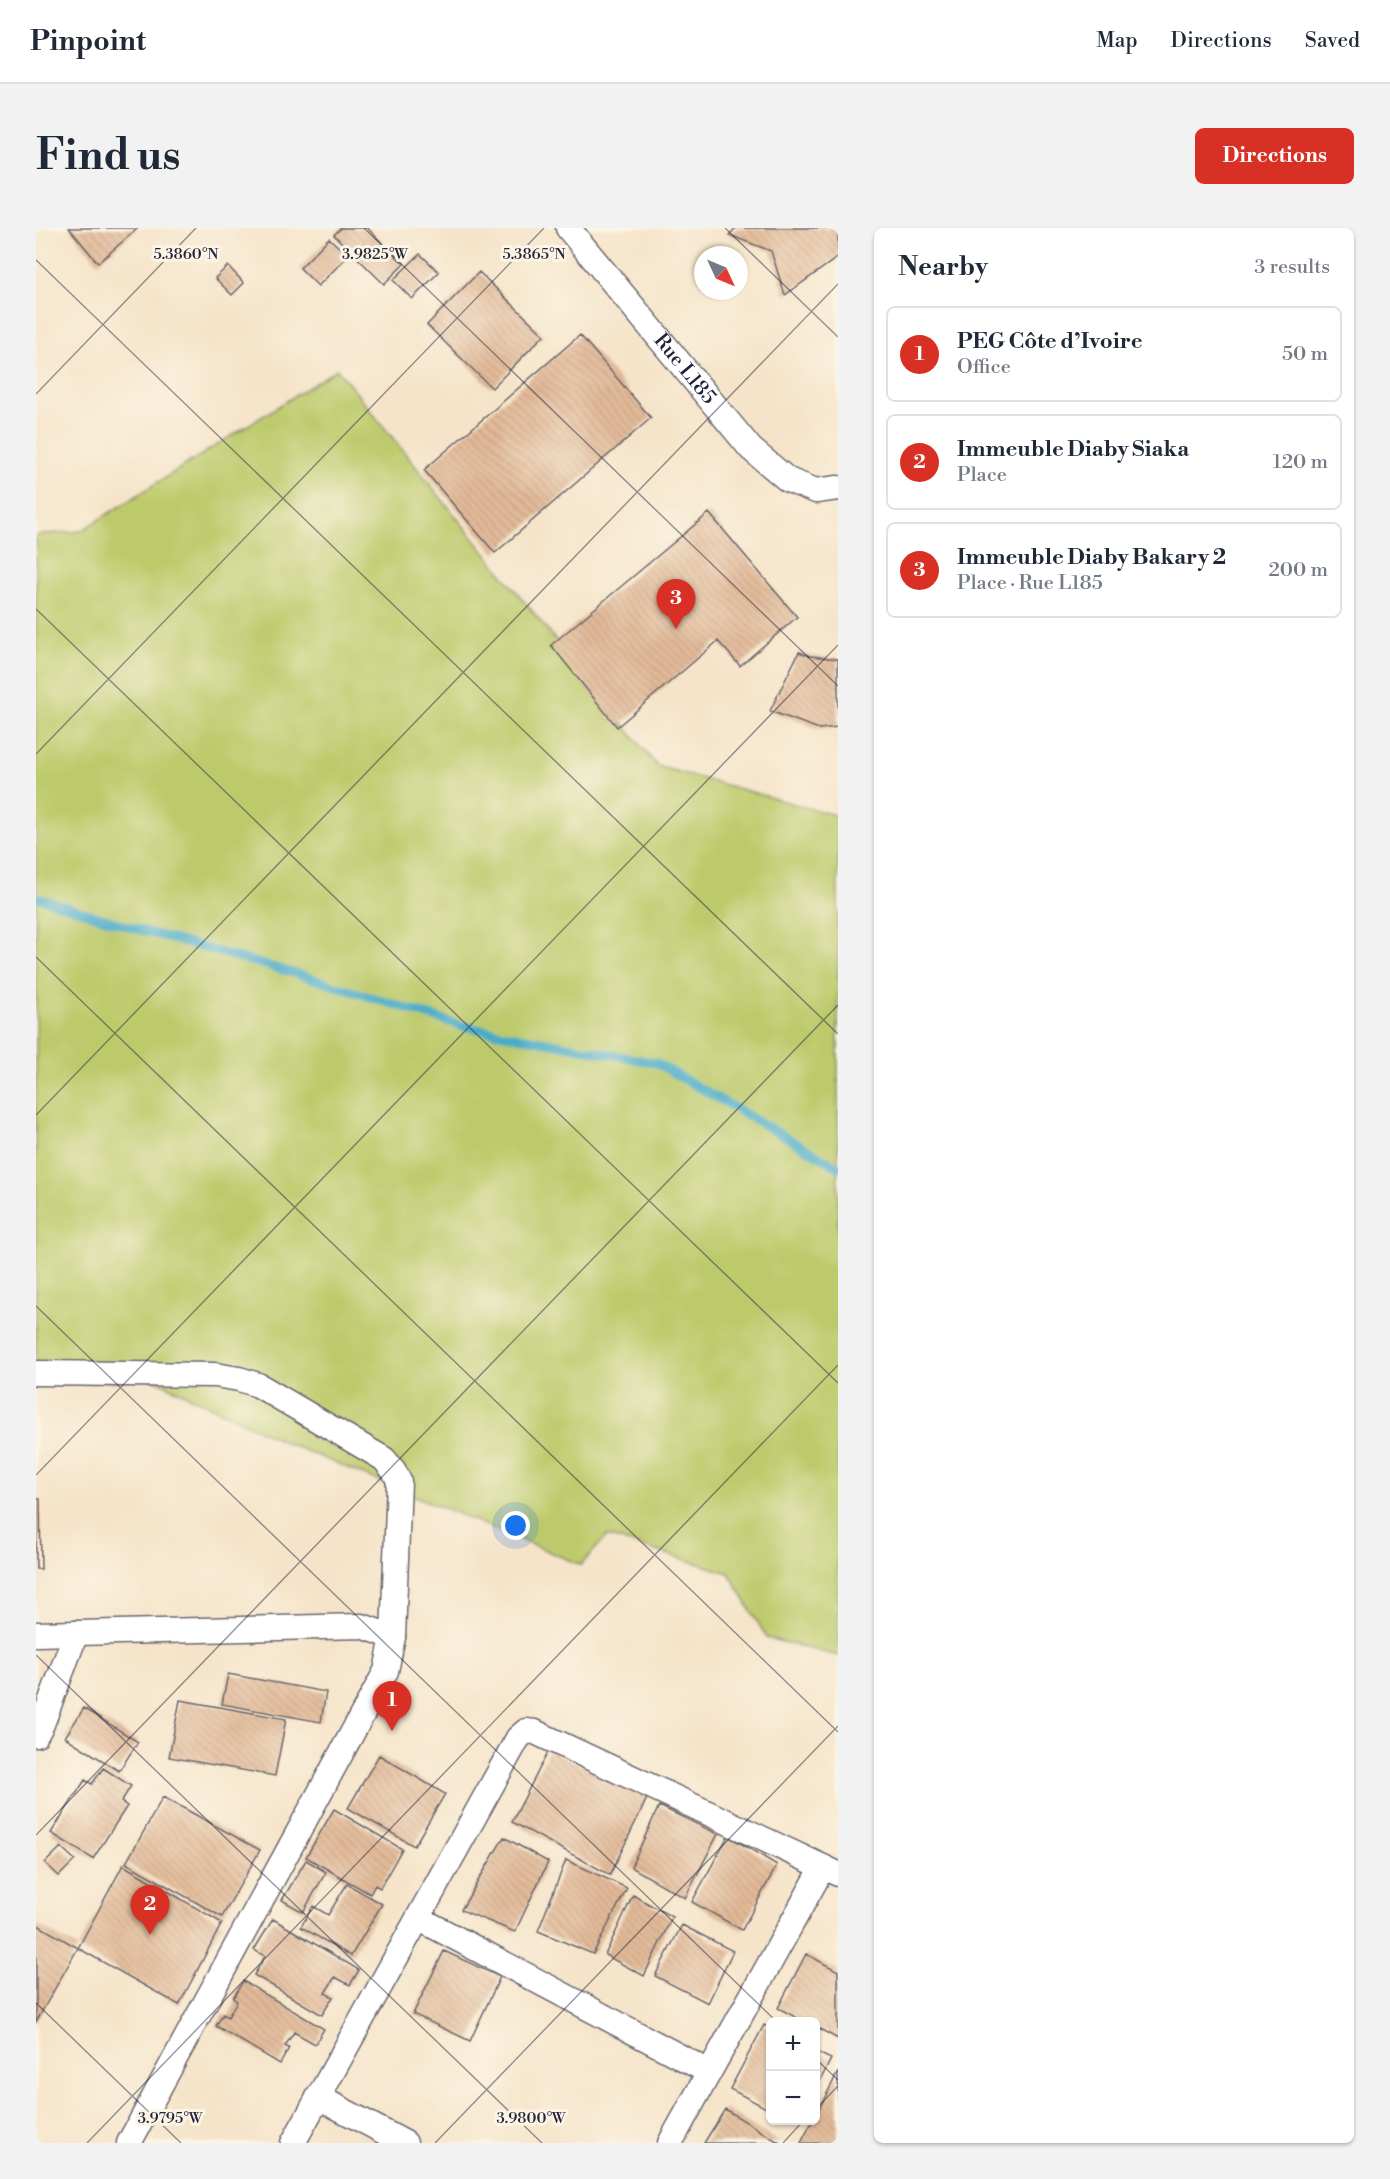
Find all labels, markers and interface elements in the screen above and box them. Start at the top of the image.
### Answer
text: Pinpoint [30,24,146,59]
text: Map [1096,28,1138,54]
text: Directions [1171,28,1272,54]
text: Saved [1305,28,1360,54]
button: Directions [1195,128,1354,184]
text: Find us [36,130,180,183]
text: 5.3860°N [154,245,218,264]
text: 3.9825°W [342,245,408,264]
text: 5.3865°N [502,245,566,264]
north arrow [694,246,748,300]
text: Nearby [898,251,988,283]
text: 3 results [1254,255,1330,280]
text: PEG Côte d’Ivoire [957,328,1143,355]
street label: Rue L185 [648,329,721,409]
text: 1 [915,342,924,367]
text: 50 m [1282,342,1328,367]
text: Office [957,355,1011,380]
text: Immeuble Diaby Siaka [957,436,1189,463]
text: 2 [913,450,926,475]
text: 120 m [1273,450,1328,475]
text: Place [957,463,1007,488]
text: Immeuble Diaby Bakary 2 [957,544,1226,571]
text: 3 [913,558,926,583]
text: 200 m [1268,558,1328,583]
text: Place · Rue L185 [957,571,1103,596]
pin: 3 [656,580,696,629]
your location [501,1511,530,1540]
pin: 1 [372,1682,412,1731]
pin: 2 [130,1886,170,1935]
map controls [766,2017,820,2125]
button: + [766,2017,820,2071]
button: − [766,2071,820,2125]
text: 3.9795°W [138,2109,203,2128]
text: 3.9800°W [497,2109,566,2128]

